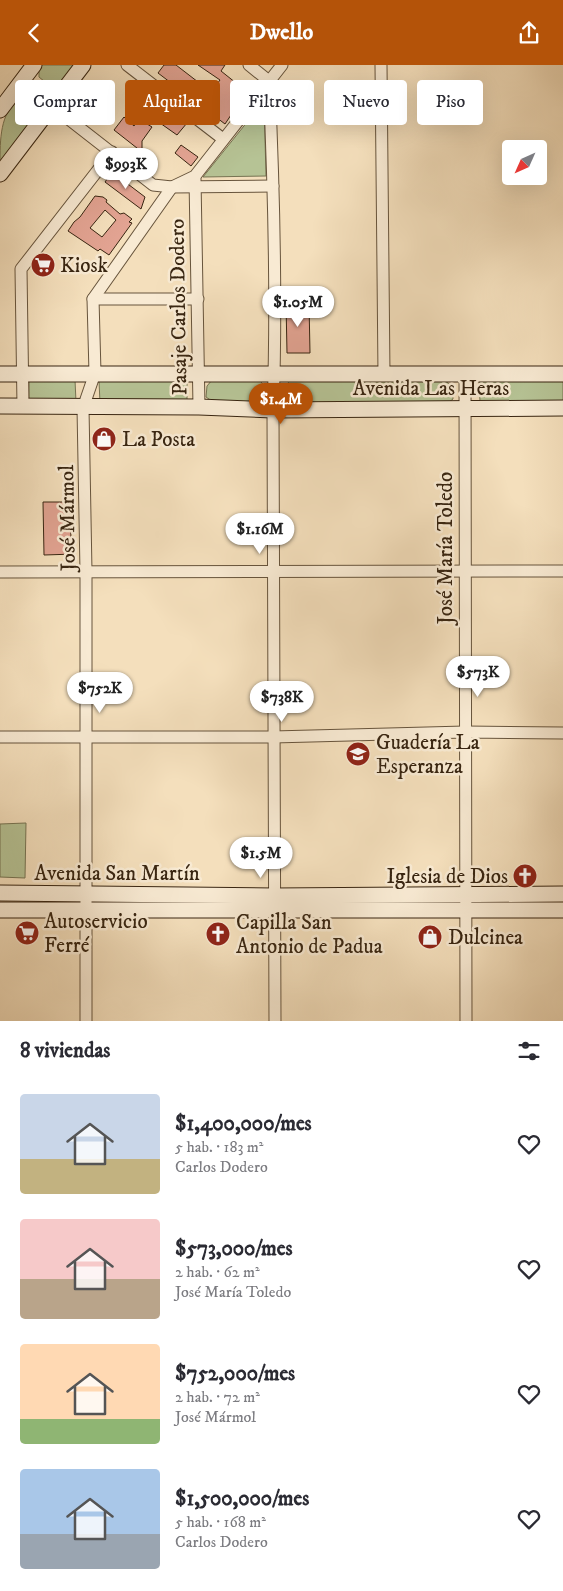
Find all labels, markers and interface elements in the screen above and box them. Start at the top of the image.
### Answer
icon: back [20,19,48,47]
text: Dwello [250,19,313,46]
icon: share [515,19,543,47]
chip: Comprar [15,80,115,125]
chip: Alquilar [125,80,220,125]
chip: Filtros [230,80,314,125]
chip: Nuevo [324,80,407,125]
chip: Piso [417,80,483,125]
north arrow [502,140,548,185]
map controls [502,140,547,185]
pin: $993K [91,147,161,190]
text: $993K [105,154,147,174]
street label: Pasaje Carlos Dodero [164,218,194,396]
supermarket icon: Kiosk [30,252,56,278]
place label: Kiosk [60,253,108,279]
pin: $1.05M [257,285,339,328]
text: $1.05M [273,292,323,312]
street label: Avenida Las Heras [353,376,509,402]
pin: $1.4M [246,383,316,425]
text: $1.4M [260,389,302,409]
shop icon: La Posta [91,426,117,452]
place label: La Posta [122,427,195,453]
street label: José Mármol [54,464,82,573]
street label: José María Toledo [433,472,459,626]
pin: $1.16M [219,513,301,555]
text: $1.16M [236,519,284,539]
pin: $573K [443,655,513,698]
text: $573K [457,662,499,682]
pin: $752K [65,671,135,714]
text: $752K [78,678,122,698]
pin: $738K [247,681,317,723]
text: $738K [261,687,303,707]
place label: Guadería La Esperanza [376,730,480,780]
school or university icon: Guadería La Esperanza [345,741,371,767]
pin: $1.5M [226,837,296,879]
text: $1.5M [241,843,281,863]
street label: Avenida San Martín [34,861,200,887]
church icon: Iglesia de Dios [512,863,538,889]
place label: Iglesia de Dios [386,864,508,890]
place label: Autoservicio Ferré [44,909,148,959]
place label: Capilla San Antonio de Padua [236,910,383,960]
supermarket icon: Autoservicio Ferré [14,920,40,946]
church icon: Capilla San Antonio de Padua [205,921,231,947]
shop icon: Dulcinea [417,924,443,950]
place label: Dulcinea [448,925,523,951]
icon: filters [515,1037,543,1065]
text: 8 viviendas [20,1038,110,1064]
text: $1,400,000/mes [175,1111,312,1137]
icon: home [60,1114,120,1174]
icon: heart [515,1130,543,1158]
text: 5 hab. · 183 m² [175,1137,264,1157]
text: Carlos Dodero [175,1157,268,1177]
text: $573,000/mes [175,1236,292,1262]
icon: home [60,1239,120,1299]
icon: heart [515,1255,543,1283]
text: 2 hab. · 62 m² [175,1262,260,1282]
text: José María Toledo [175,1282,291,1302]
text: $752,000/mes [175,1361,295,1387]
icon: home [60,1364,120,1424]
icon: heart [515,1380,543,1408]
text: 2 hab. · 72 m² [175,1387,260,1407]
text: José Mármol [175,1407,256,1427]
text: $1,500,000/mes [175,1486,309,1512]
icon: home [60,1489,120,1549]
icon: heart [515,1505,543,1533]
text: 5 hab. · 168 m² [175,1512,266,1532]
text: Carlos Dodero [175,1532,268,1552]

